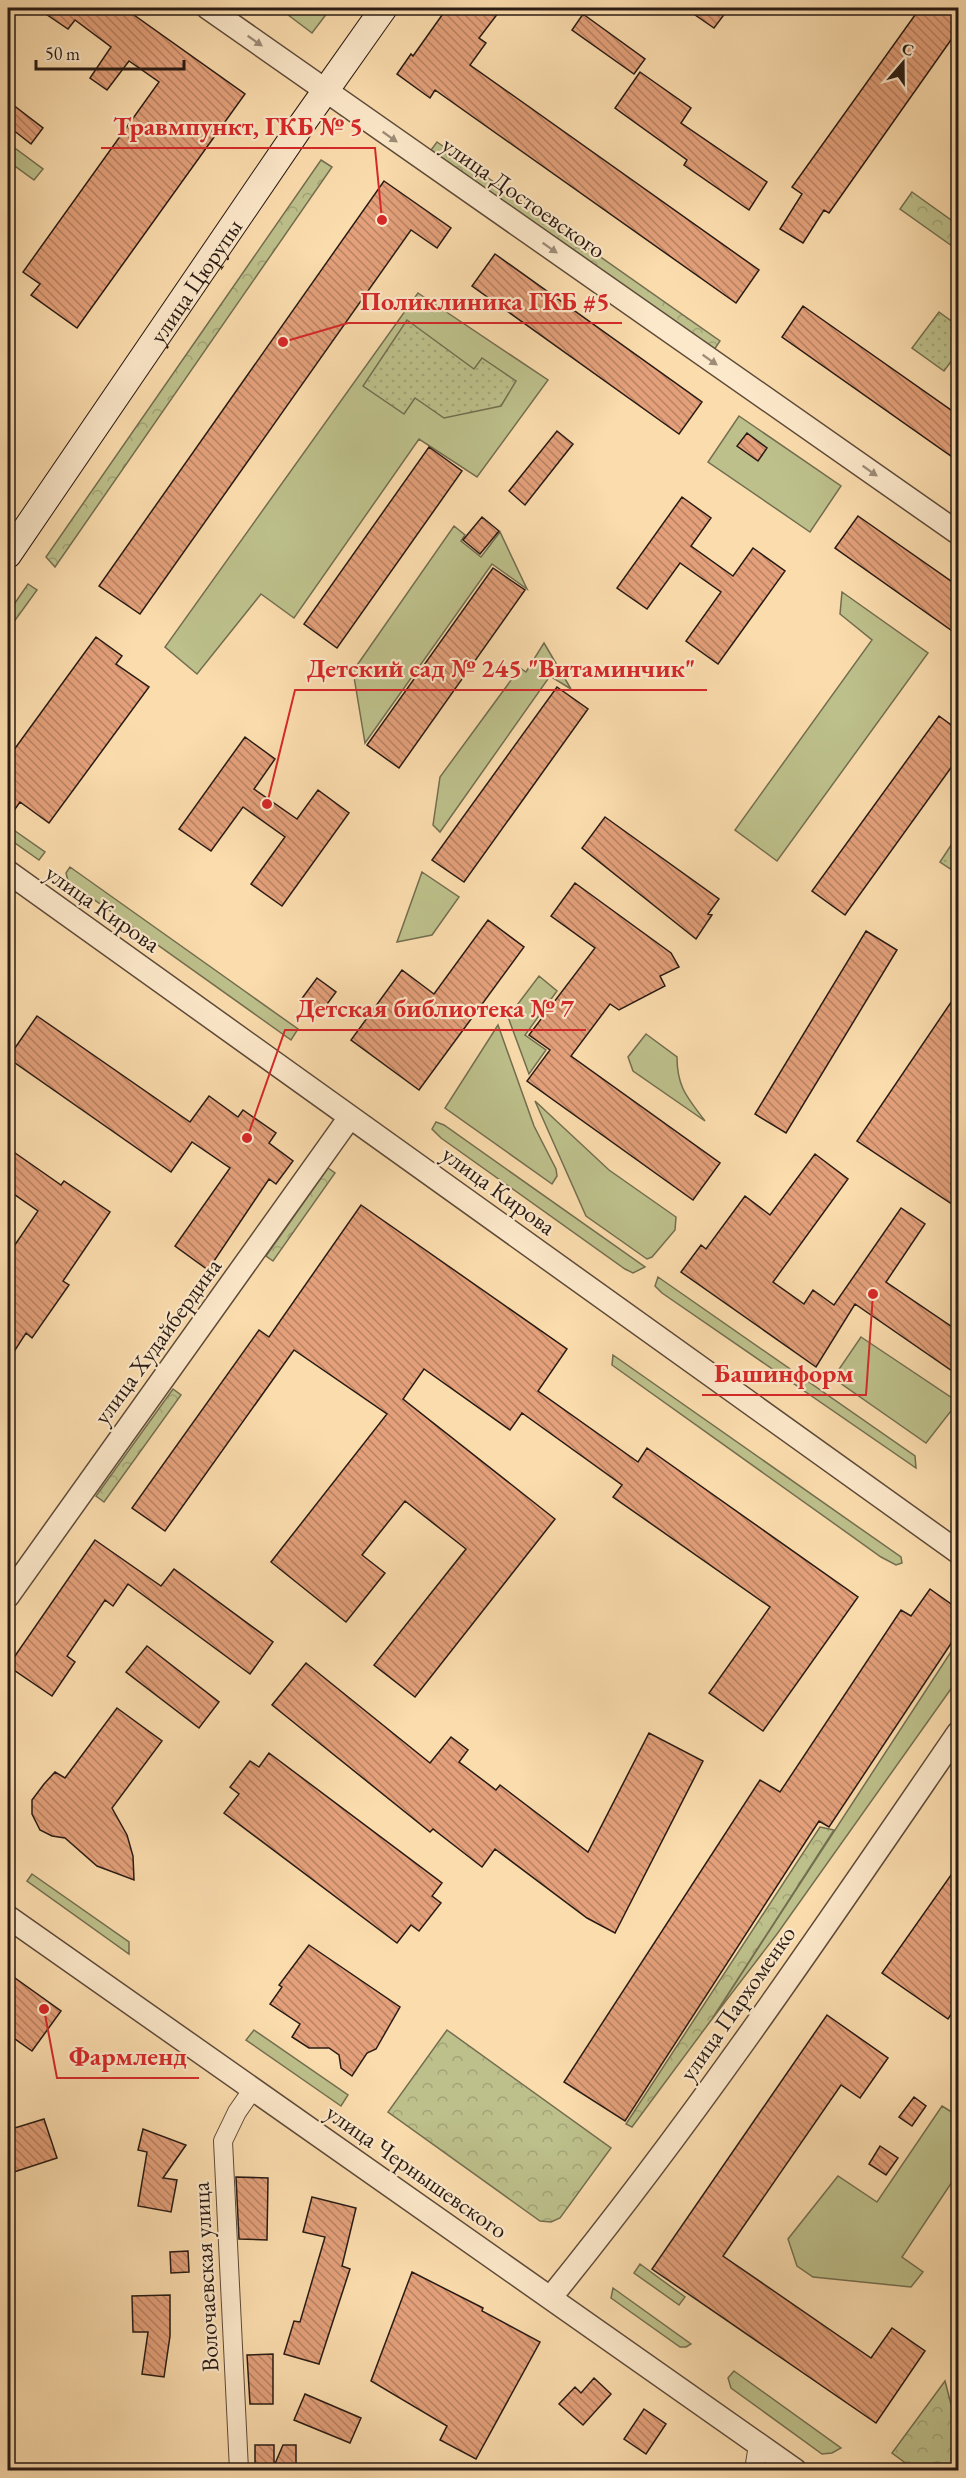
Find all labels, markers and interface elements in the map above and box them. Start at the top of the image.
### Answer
scale bar [36,33,184,71]
north arrow [873,33,933,93]
one-way arrow [248,35,263,47]
text: С [899,38,917,61]
text: 50 m [45,42,80,65]
callout: Травмпункт, ГКБ № 5 [101,104,375,148]
text: Травмпункт, ГКБ № 5 [113,109,363,143]
street label: улица Достоевского [436,129,612,265]
one-way arrow [382,131,398,143]
street label: улица Цюрупы [142,212,249,349]
one-way arrow [542,242,558,254]
callout: Поликлиника ГКБ #5 [348,279,622,323]
text: Поликлиника ГКБ #5 [360,284,610,318]
one-way arrow [702,354,718,366]
one-way arrow [862,465,878,477]
callout: Детский сад № 245 "Витаминчик" [295,646,707,690]
text: Детский сад № 245 "Витаминчик" [307,651,695,685]
street label: улица Кирова [39,857,167,959]
callout: Детская библиотека № 7 [285,986,586,1030]
text: Детская библиотека № 7 [296,991,574,1025]
street label: улица Кирова [436,1138,562,1242]
street label: улица Худайбердина [86,1251,228,1430]
callout: Башинформ [702,1351,866,1395]
text: Башинформ [714,1356,854,1390]
street label: улица Пархоменко [672,1919,802,2087]
callout: Фармленд [57,2034,199,2078]
text: Фармленд [69,2039,187,2073]
street label: улица Чернышевского [320,2097,514,2245]
street label: Волочаевская улица [185,2181,225,2373]

